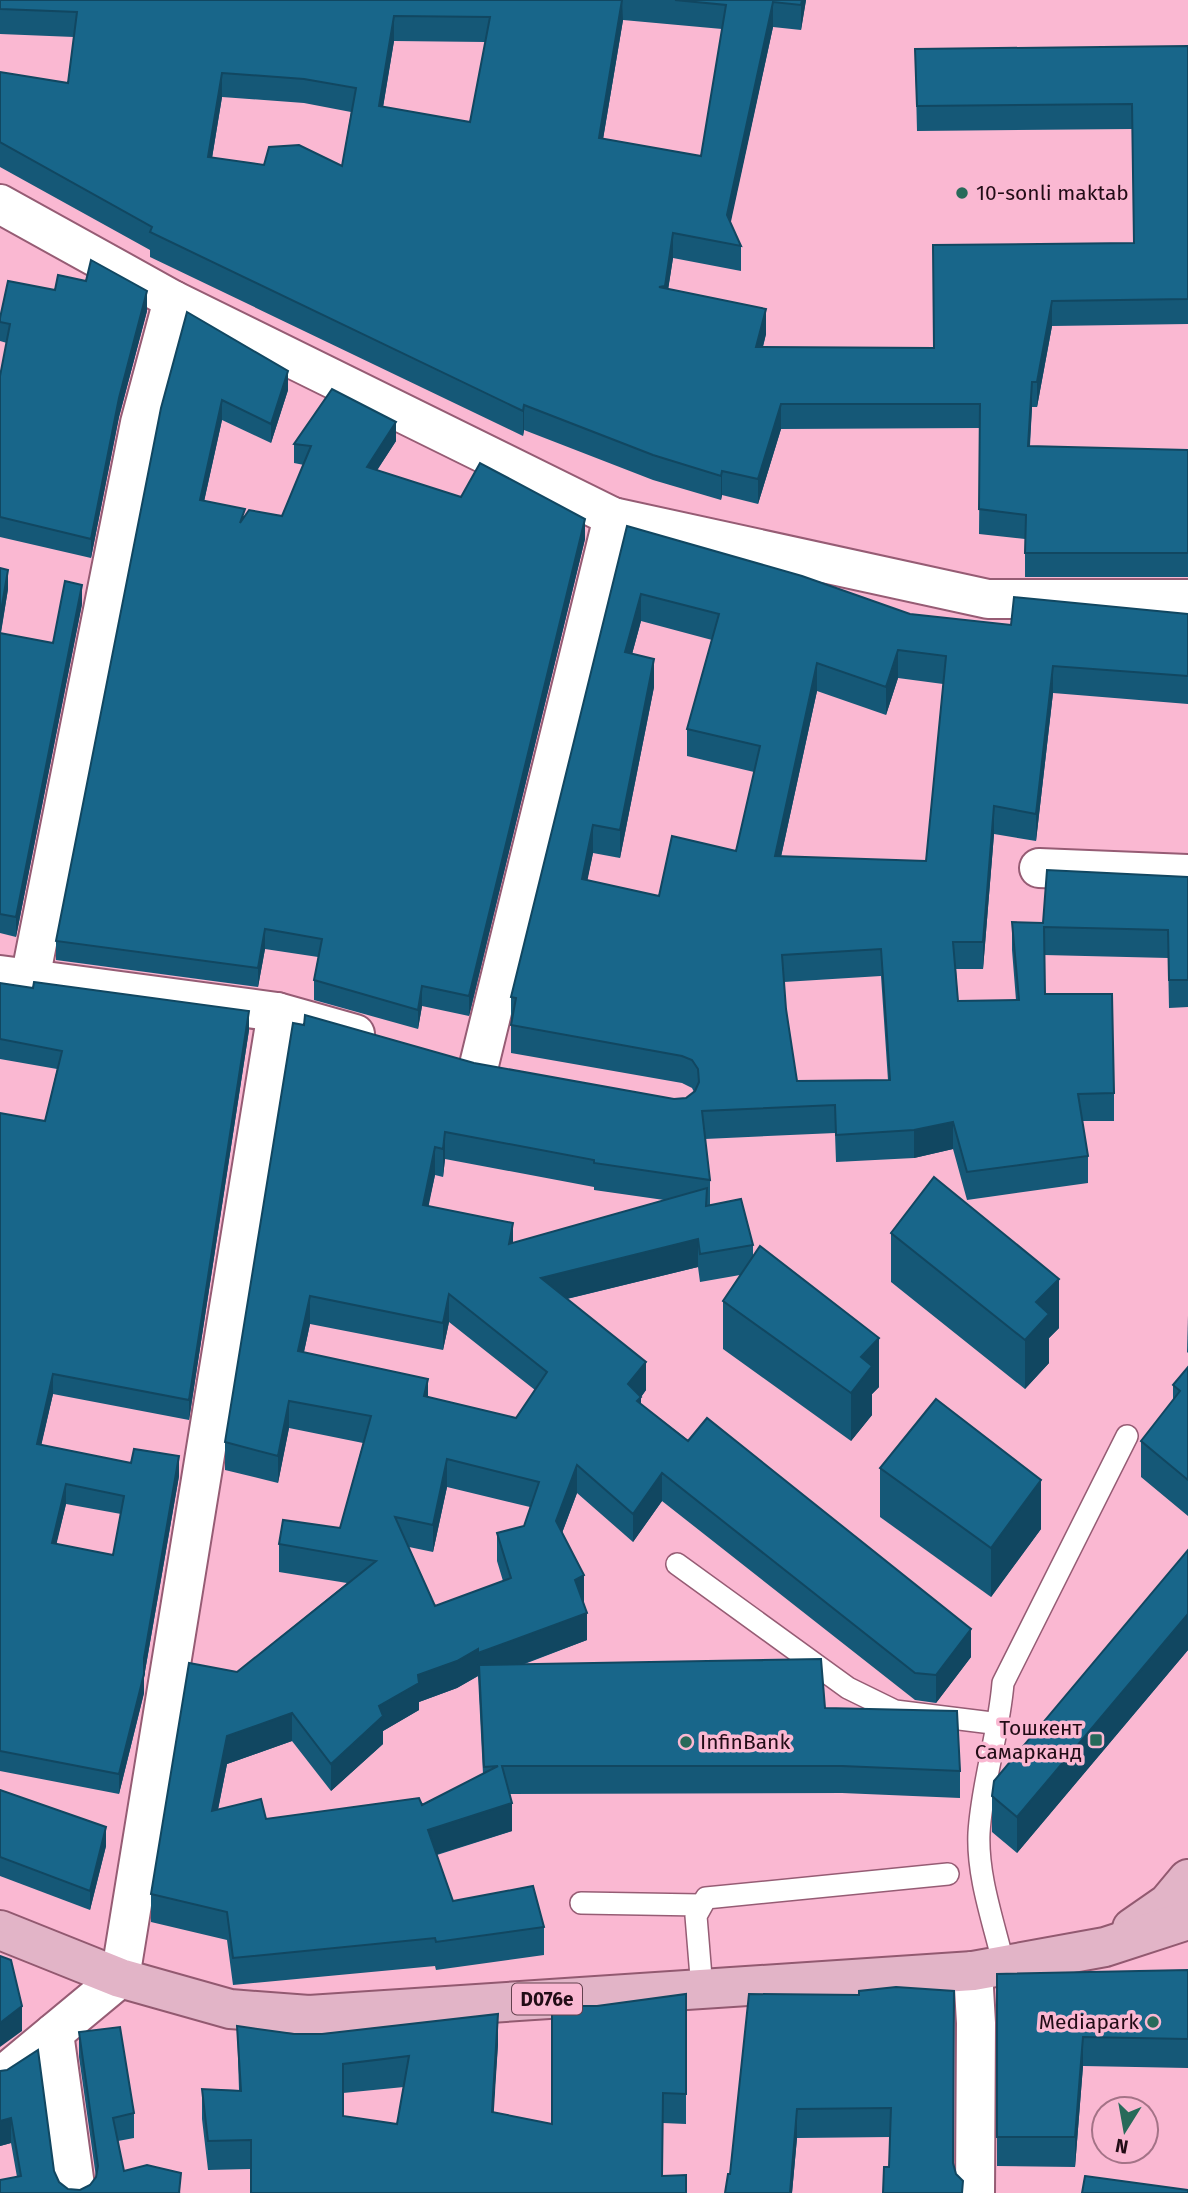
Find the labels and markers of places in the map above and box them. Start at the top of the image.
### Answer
place label: 10-sonli maktab [976,180,1129,206]
marker: 10-sonli maktab [954,185,970,201]
place label: Тошкент Самарканд [975,1715,1083,1765]
place label: InfinBank [700,1729,790,1755]
marker: Тошкент Самарканд [1088,1732,1104,1748]
marker: InfinBank [678,1734,694,1750]
place label: Mediapark [1039,2009,1139,2035]
marker: Mediapark [1145,2014,1161,2030]

